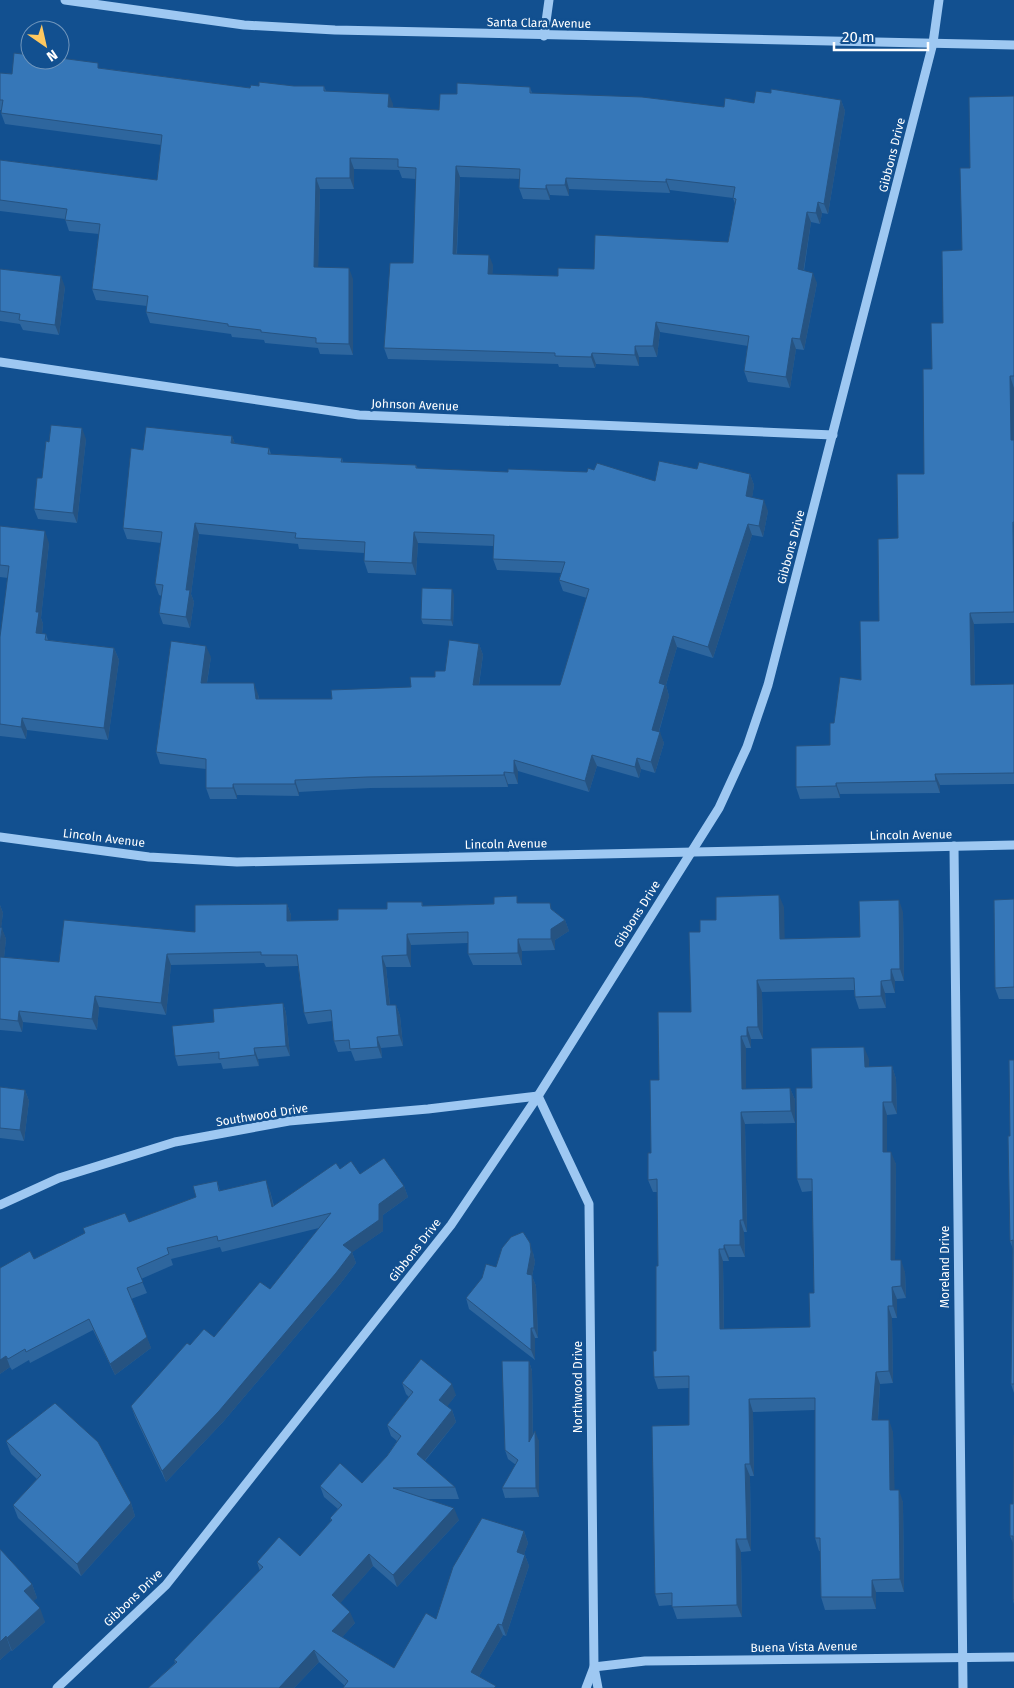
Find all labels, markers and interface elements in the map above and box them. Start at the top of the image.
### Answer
street label: Santa Clara Avenue [487,15,591,31]
north arrow [20,20,70,70]
scale bar [834,20,928,52]
text: 20 m [842,28,875,46]
text: N [43,46,61,65]
street label: Gibbons Drive [876,116,908,194]
street label: Johnson Avenue [371,396,459,414]
street label: Gibbons Drive [774,508,808,586]
street label: Lincoln Avenue [62,826,146,850]
street label: Lincoln Avenue [870,827,952,843]
street label: Lincoln Avenue [465,836,547,852]
street label: Gibbons Drive [611,878,663,950]
street label: Southwood Drive [215,1101,309,1129]
street label: Gibbons Drive [386,1216,444,1284]
street label: Moreland Drive [938,1226,952,1308]
street label: Northwood Drive [571,1341,585,1433]
street label: Gibbons Drive [101,1567,165,1629]
street label: Buena Vista Avenue [750,1639,858,1655]

